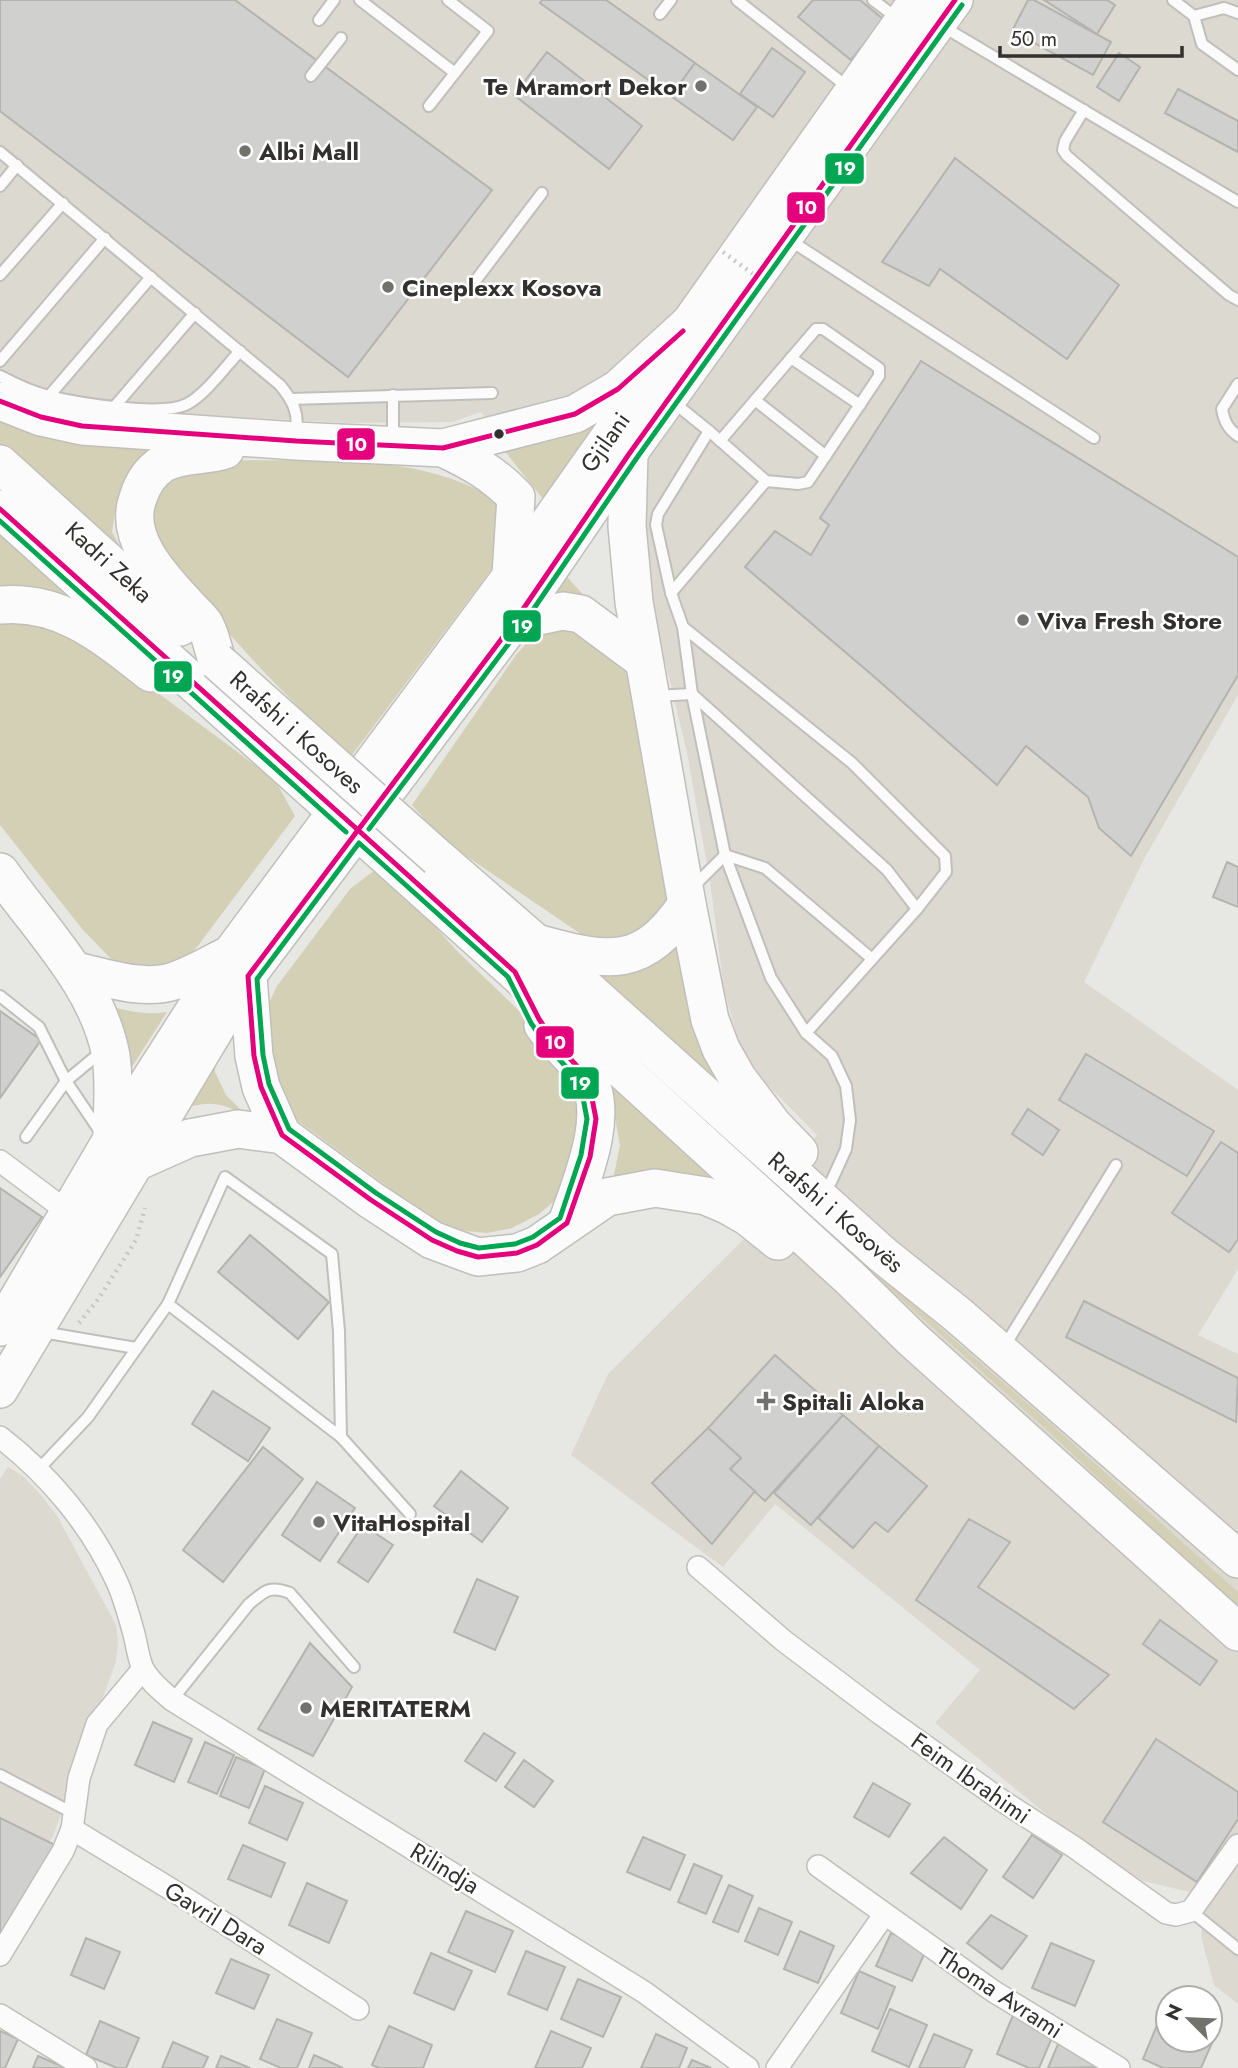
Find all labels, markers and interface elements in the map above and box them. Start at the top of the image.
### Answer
scale bar [1000,14,1182,58]
text: 50 m [1010,24,1057,54]
place label: Te Mramort Dekor [483,69,687,104]
marker: Te Mramort Dekor [693,78,709,94]
place label: Albi Mall [258,134,359,169]
marker: Albi Mall [237,143,253,159]
line badge: 19 [824,152,865,185]
text: 19 [834,155,856,182]
line badge: 10 [786,191,826,224]
text: 10 [795,194,817,221]
place label: Cineplexx Kosova [402,270,602,305]
marker: Cineplexx Kosova [380,279,396,295]
street label: Gjilani [572,405,638,479]
line badge: 10 [336,427,376,461]
unlabelled marker [492,427,506,441]
text: 10 [345,431,367,458]
street label: Kadri Zeka [57,513,161,611]
place label: Viva Fresh Store [1036,603,1222,638]
line badge: 19 [502,609,542,643]
marker: Viva Fresh Store [1015,612,1031,628]
text: 19 [511,613,533,640]
line badge: 19 [153,660,193,693]
street label: Rrafshi i Kosoves [222,662,372,802]
text: 19 [162,663,184,690]
line badge: 10 [535,1025,575,1059]
text: 10 [544,1029,566,1056]
line badge: 19 [560,1066,600,1100]
text: 19 [569,1070,591,1097]
street label: Rrafshi i Kosovës [760,1143,912,1281]
place label: Spitali Aloka [782,1384,924,1419]
marker: Spitali Aloka [756,1391,776,1411]
place label: VitaHospital [332,1505,470,1540]
marker: VitaHospital [311,1514,327,1530]
place label: MERITATERM [320,1691,471,1726]
marker: MERITATERM [298,1700,314,1716]
street label: Feim Ibrahimi [904,1724,1038,1832]
street label: Rilindja [404,1834,486,1902]
street label: Gavril Dara [158,1873,274,1963]
street label: Thoma Avrami [930,1939,1070,2047]
north arrow [1154,1984,1224,2054]
text: N [1159,2000,1189,2025]

